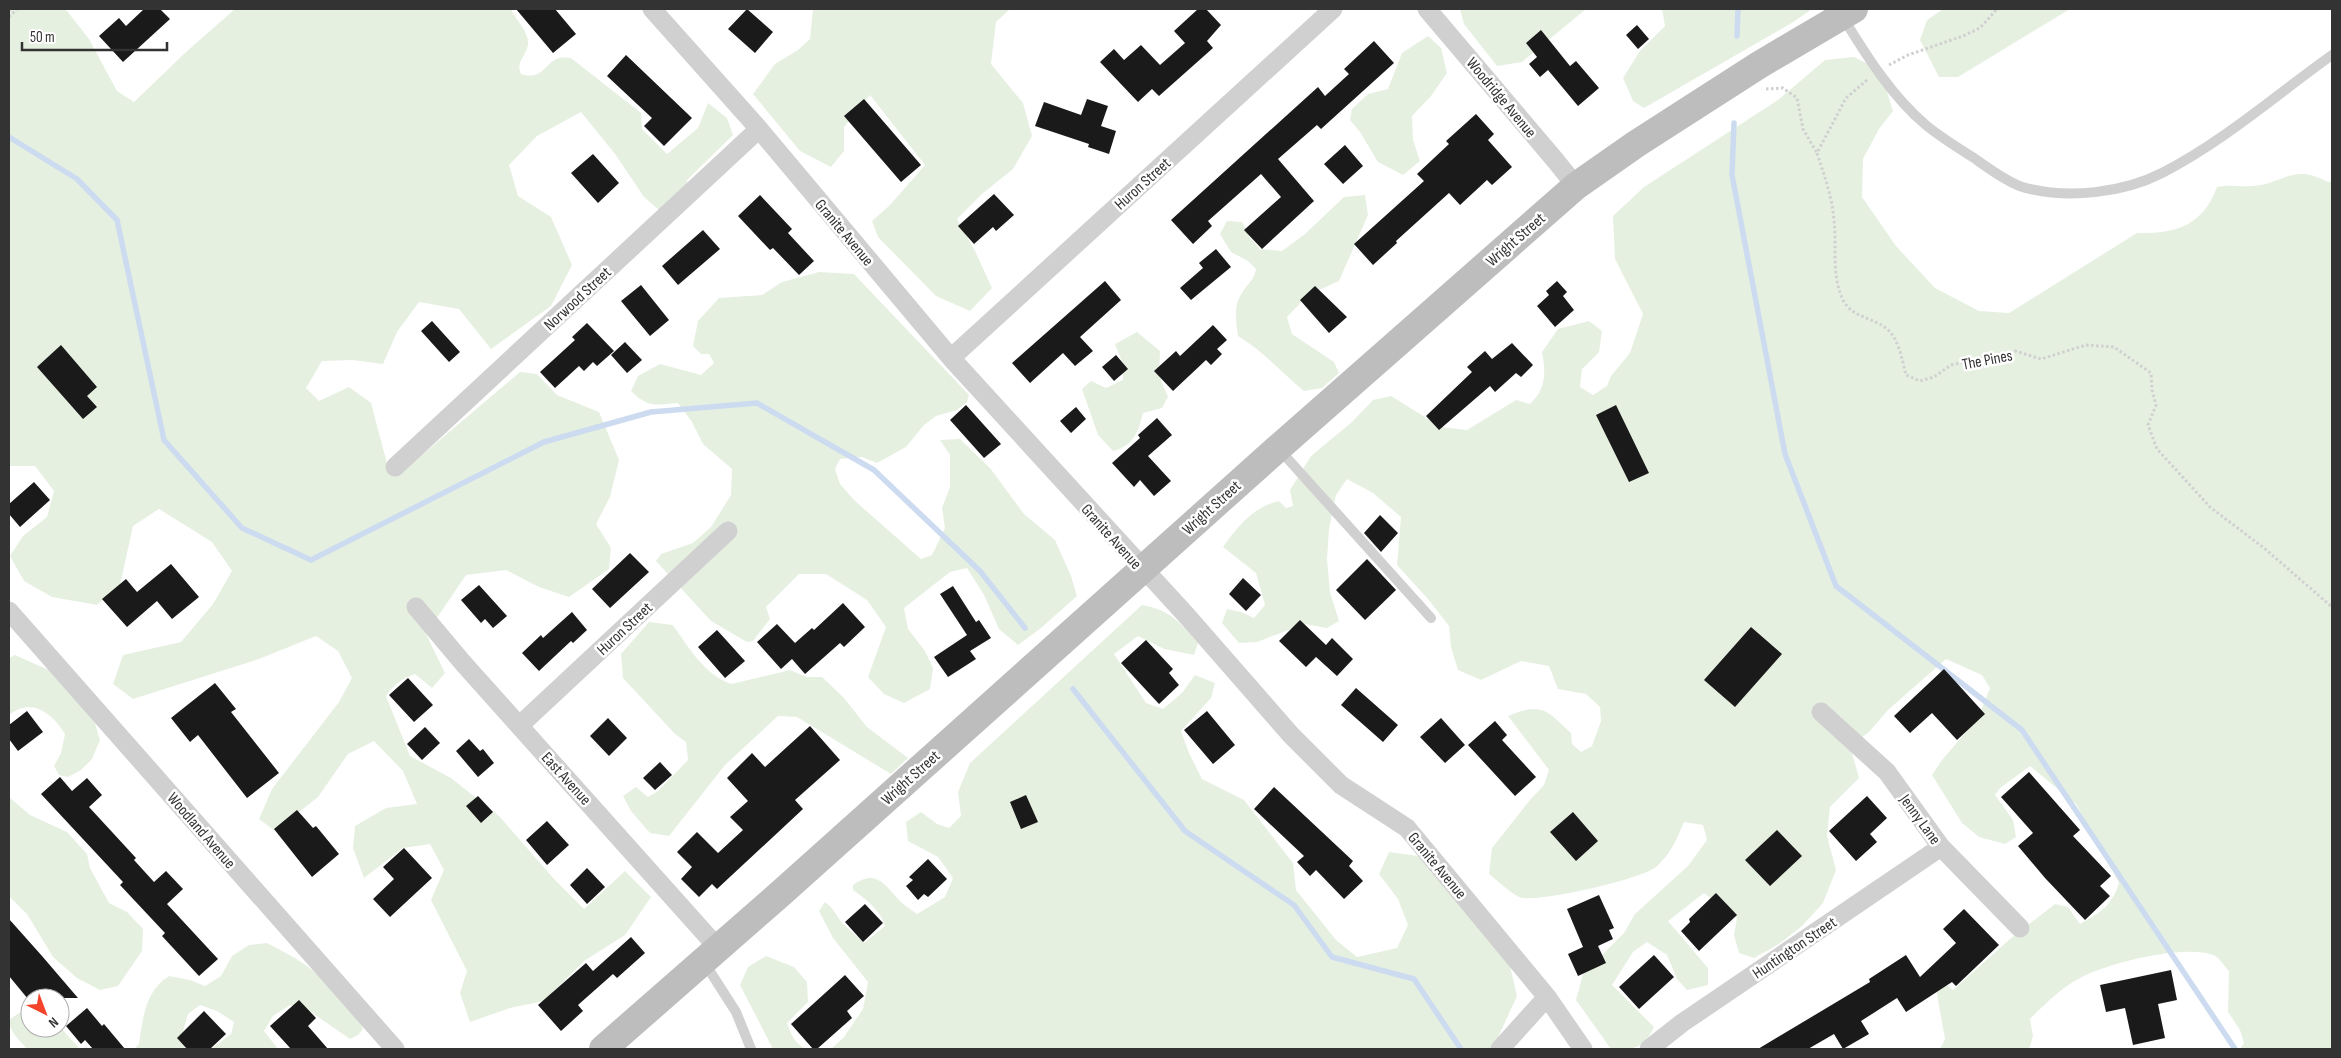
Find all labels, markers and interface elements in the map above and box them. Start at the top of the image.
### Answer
scale bar [22,20,168,52]
text: 50 m [30,28,55,47]
street label: Woodridge Avenue [1462,54,1540,142]
street label: Huron Street [1111,154,1175,214]
street label: Granite Avenue [810,196,877,270]
street label: Wright Street [1482,209,1550,271]
street label: Norwood Street [541,263,616,335]
street label: The Pines [1960,346,2014,375]
street label: Wright Street [1179,477,1245,539]
street label: Granite Avenue [1077,500,1145,574]
street label: Huron Street [593,599,657,660]
street label: Wright Street [878,747,944,809]
street label: East Avenue [537,749,595,809]
street label: Woodland Avenue [163,789,239,873]
street label: Jenny Lane [1895,790,1944,849]
street label: Granite Avenue [1403,829,1470,903]
street label: Huntington Street [1749,913,1841,983]
north arrow [20,988,70,1038]
text: N [45,1013,62,1031]

